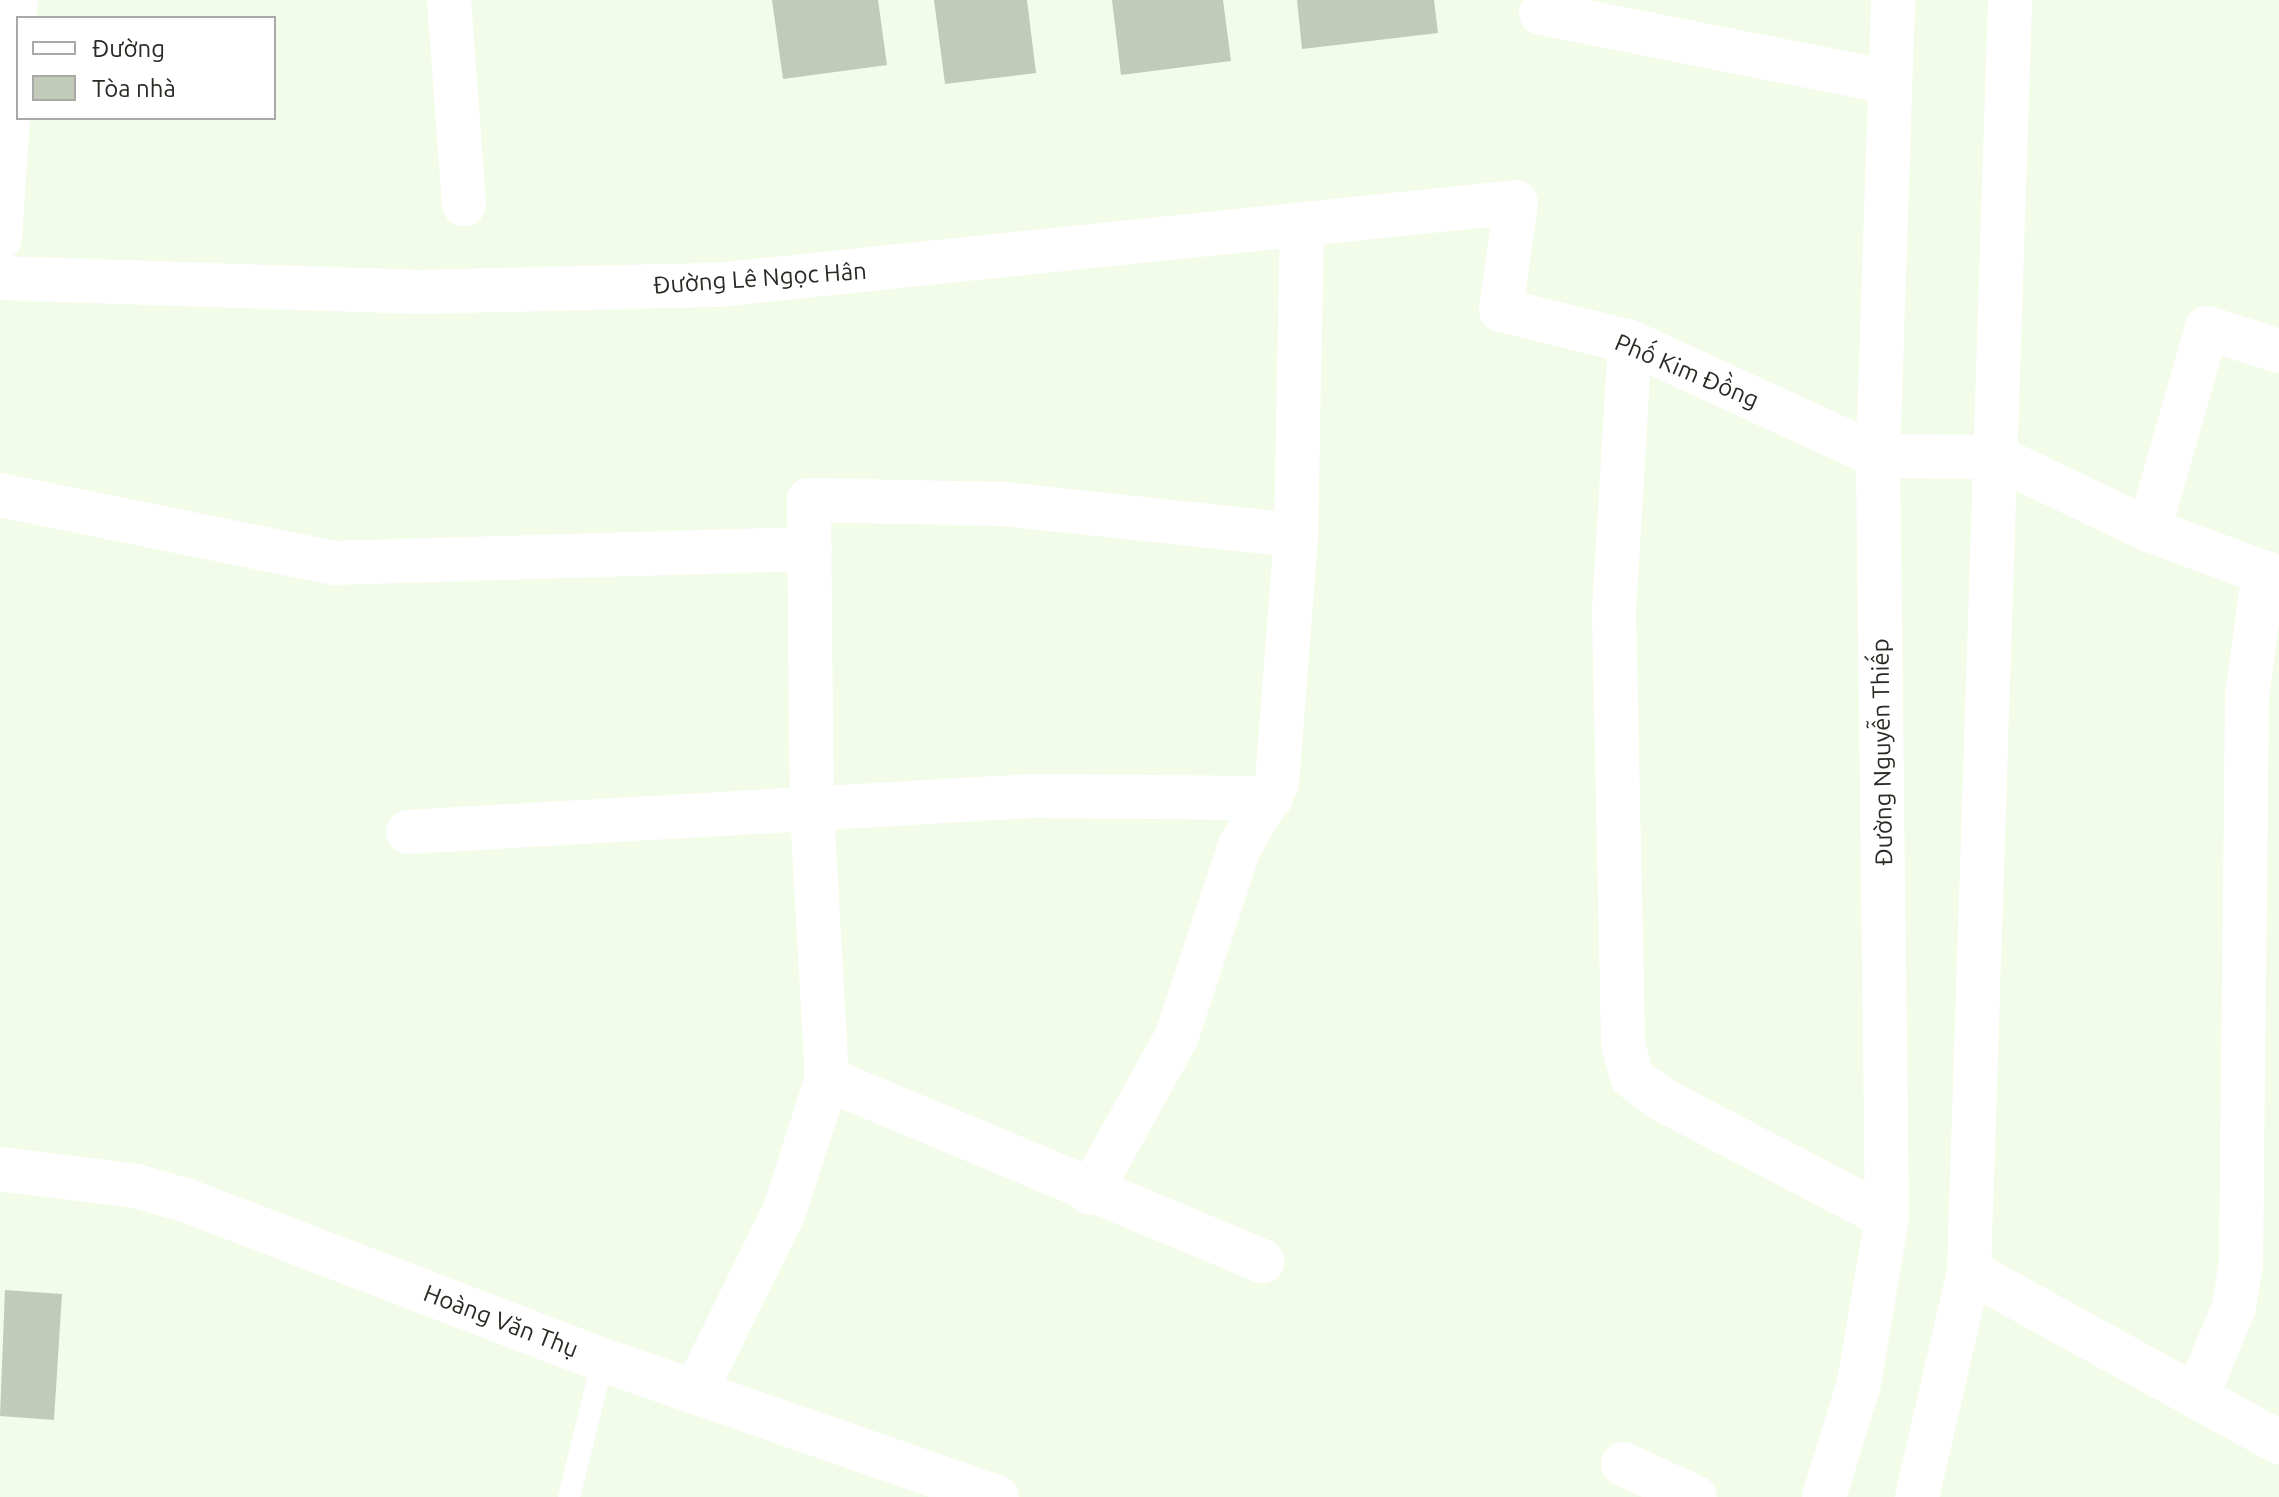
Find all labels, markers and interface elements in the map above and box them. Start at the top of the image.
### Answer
legend [16,16,276,120]
text: Đường [92,35,165,62]
text: Tòa nhà [92,75,176,102]
street label: Đường Lê Ngọc Hân [652,256,868,300]
street label: Phố Kim Đồng [1611,328,1763,414]
street label: Đường Nguyễn Thiếp [1866,638,1898,866]
street label: Hoàng Văn Thụ [420,1278,582,1364]

